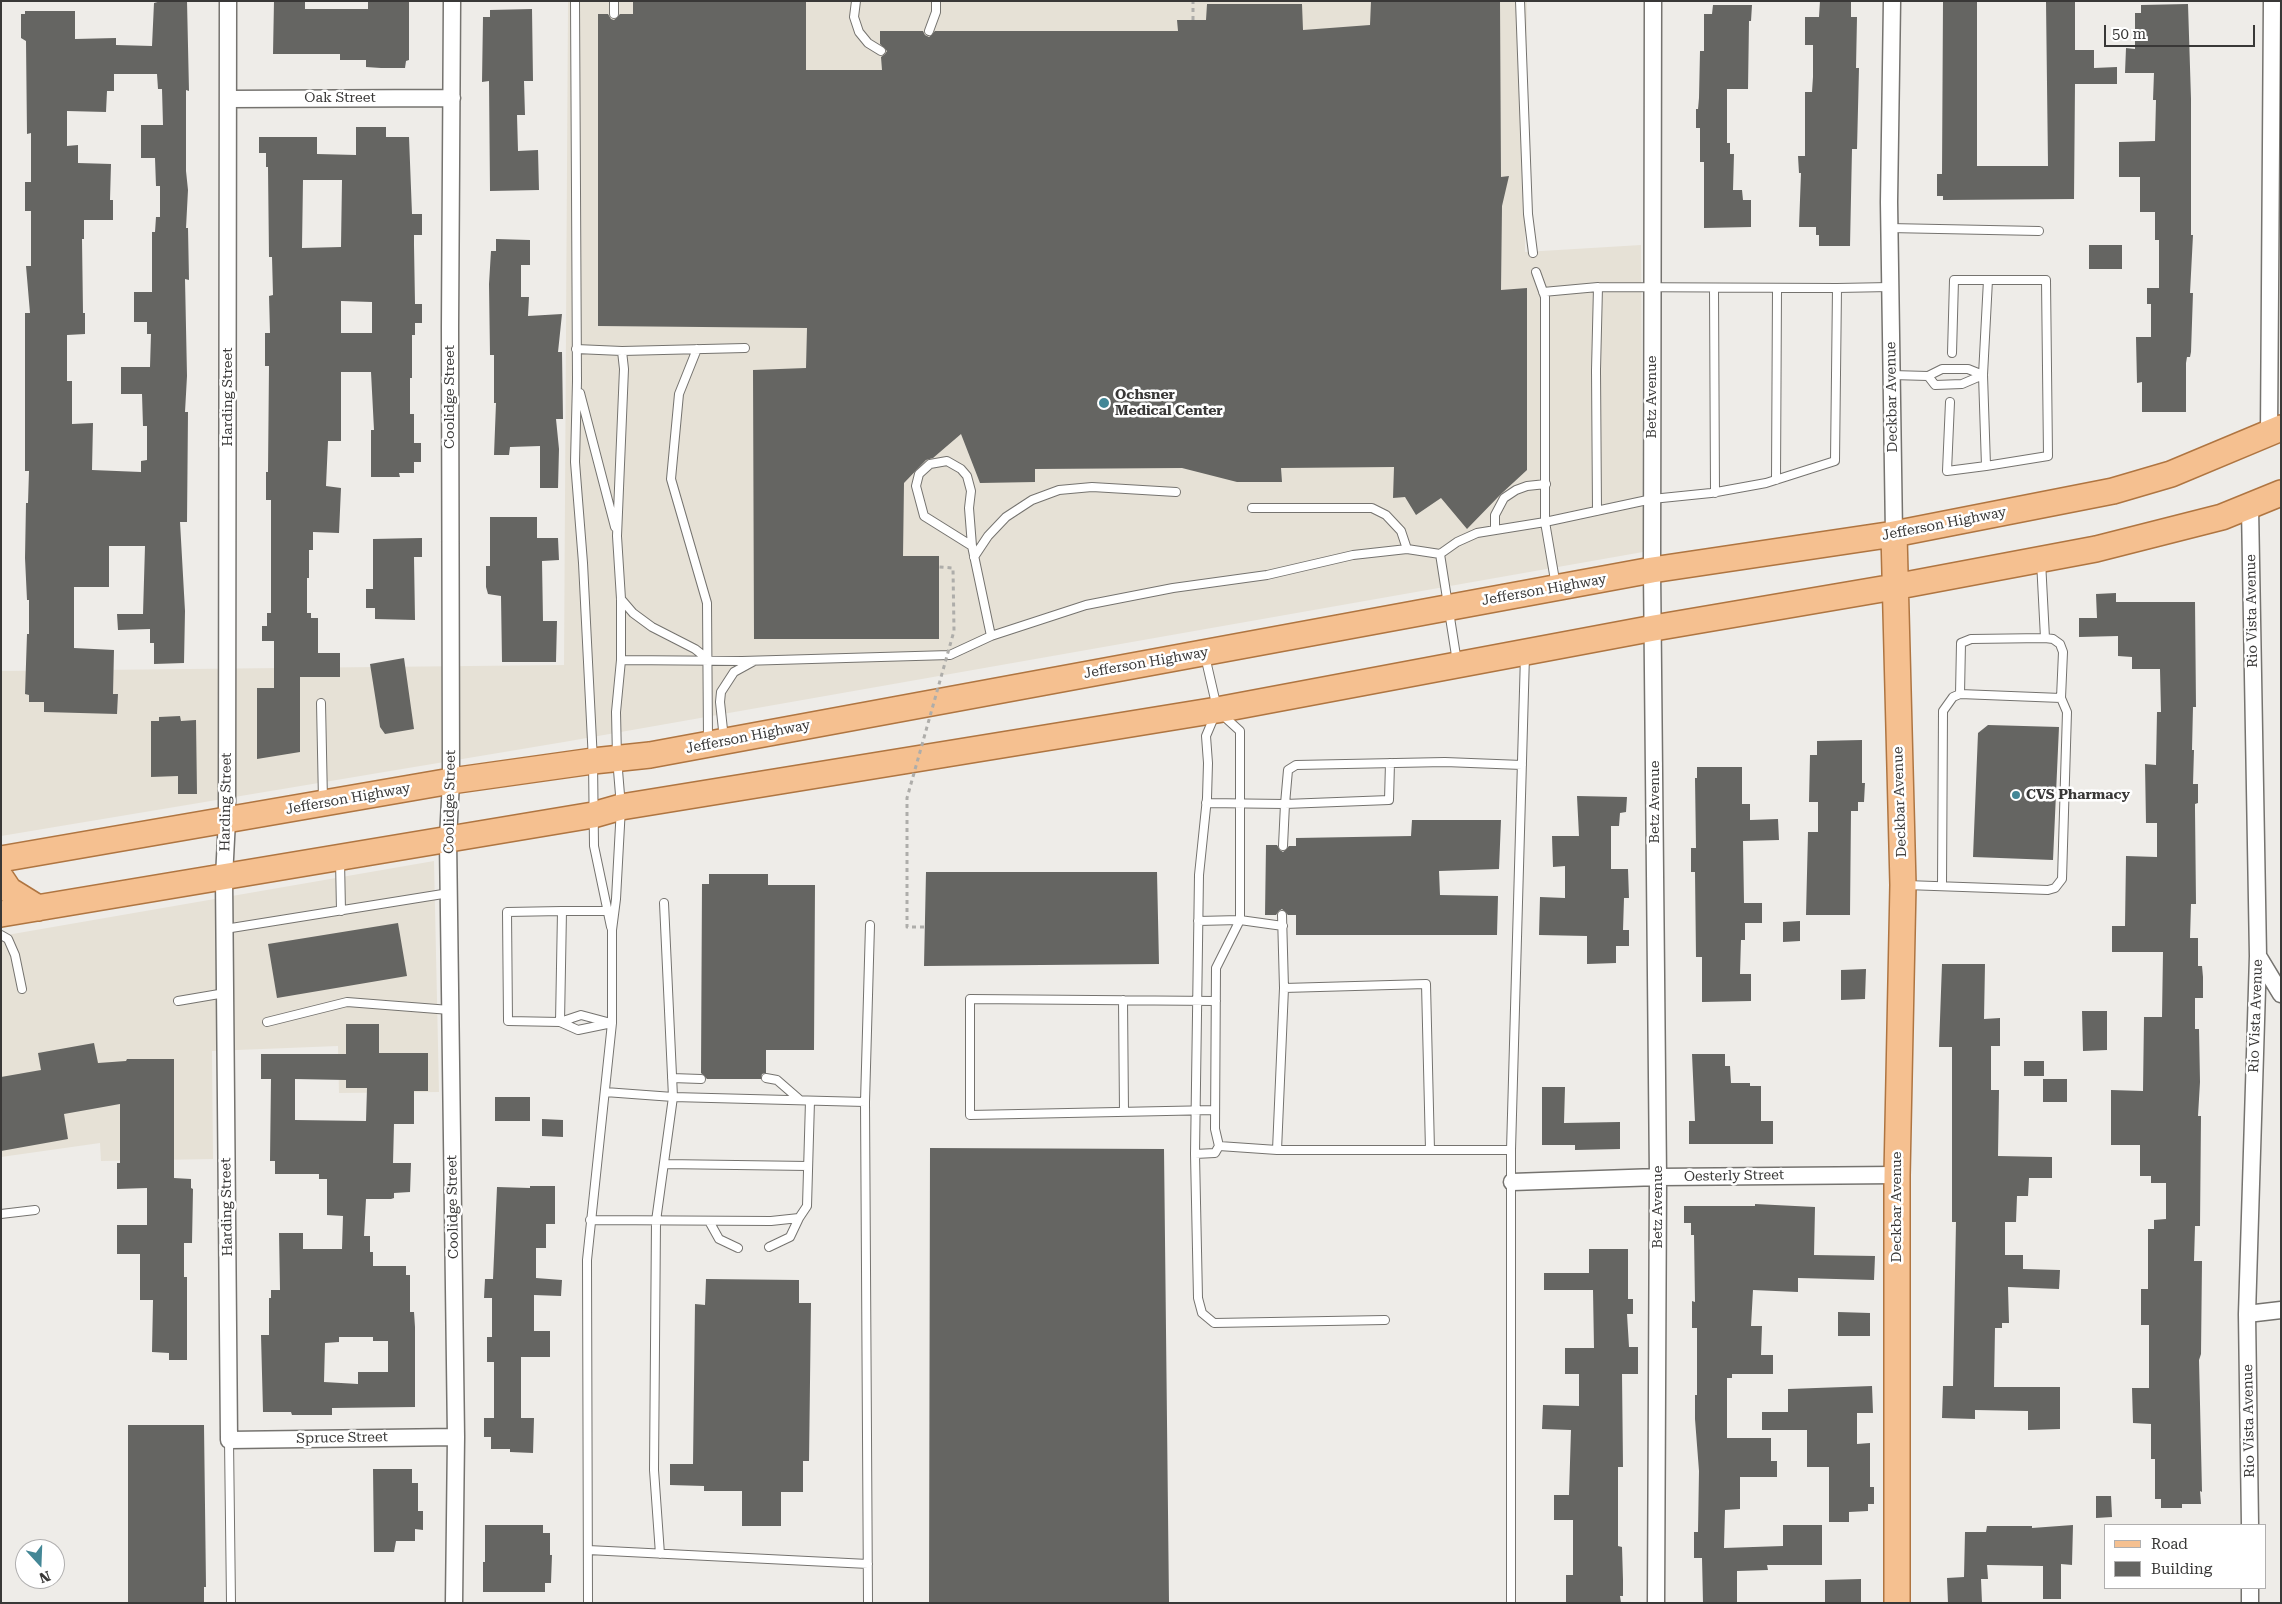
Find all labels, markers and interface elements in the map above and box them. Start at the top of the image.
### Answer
scale bar [2107,15,2258,47]
text: 50 m [2112,25,2146,43]
street label: Oak Street [304,90,376,106]
street label: Deckbar Avenue [1883,341,1901,453]
street label: Coolidge Street [442,345,458,449]
street label: Harding Street [220,348,236,446]
street label: Betz Avenue [1644,356,1660,438]
place label: Ochsner Medical Center [1115,387,1223,420]
marker: Ochsner Medical Center [1097,396,1111,410]
street label: Jefferson Highway [1880,504,2008,544]
street label: Rio Vista Avenue [2243,554,2261,668]
street label: Jefferson Highway [1480,571,1608,609]
street label: Jefferson Highway [1082,644,1210,682]
street label: Jefferson Highway [684,717,812,757]
street label: Deckbar Avenue [1890,746,1910,858]
street label: Coolidge Street [441,750,459,854]
street label: Harding Street [217,752,235,852]
street label: Betz Avenue [1647,761,1663,843]
street label: Jefferson Highway [284,780,412,818]
place label: CVS Pharmacy [2026,787,2130,803]
marker: CVS Pharmacy [2010,789,2022,801]
street label: Rio Vista Avenue [2246,959,2266,1073]
street label: Deckbar Avenue [1889,1152,1905,1262]
street label: Coolidge Street [444,1155,462,1259]
street label: Harding Street [218,1157,236,1257]
street label: Betz Avenue [1650,1166,1666,1248]
street label: Oesterly Street [1684,1167,1784,1185]
street label: Rio Vista Avenue [2240,1364,2258,1478]
street label: Spruce Street [296,1429,388,1447]
legend [2104,1524,2267,1589]
text: Road [2151,1535,2188,1553]
north arrow [15,1539,65,1589]
text: Building [2151,1560,2212,1578]
text: N [37,1568,53,1587]

